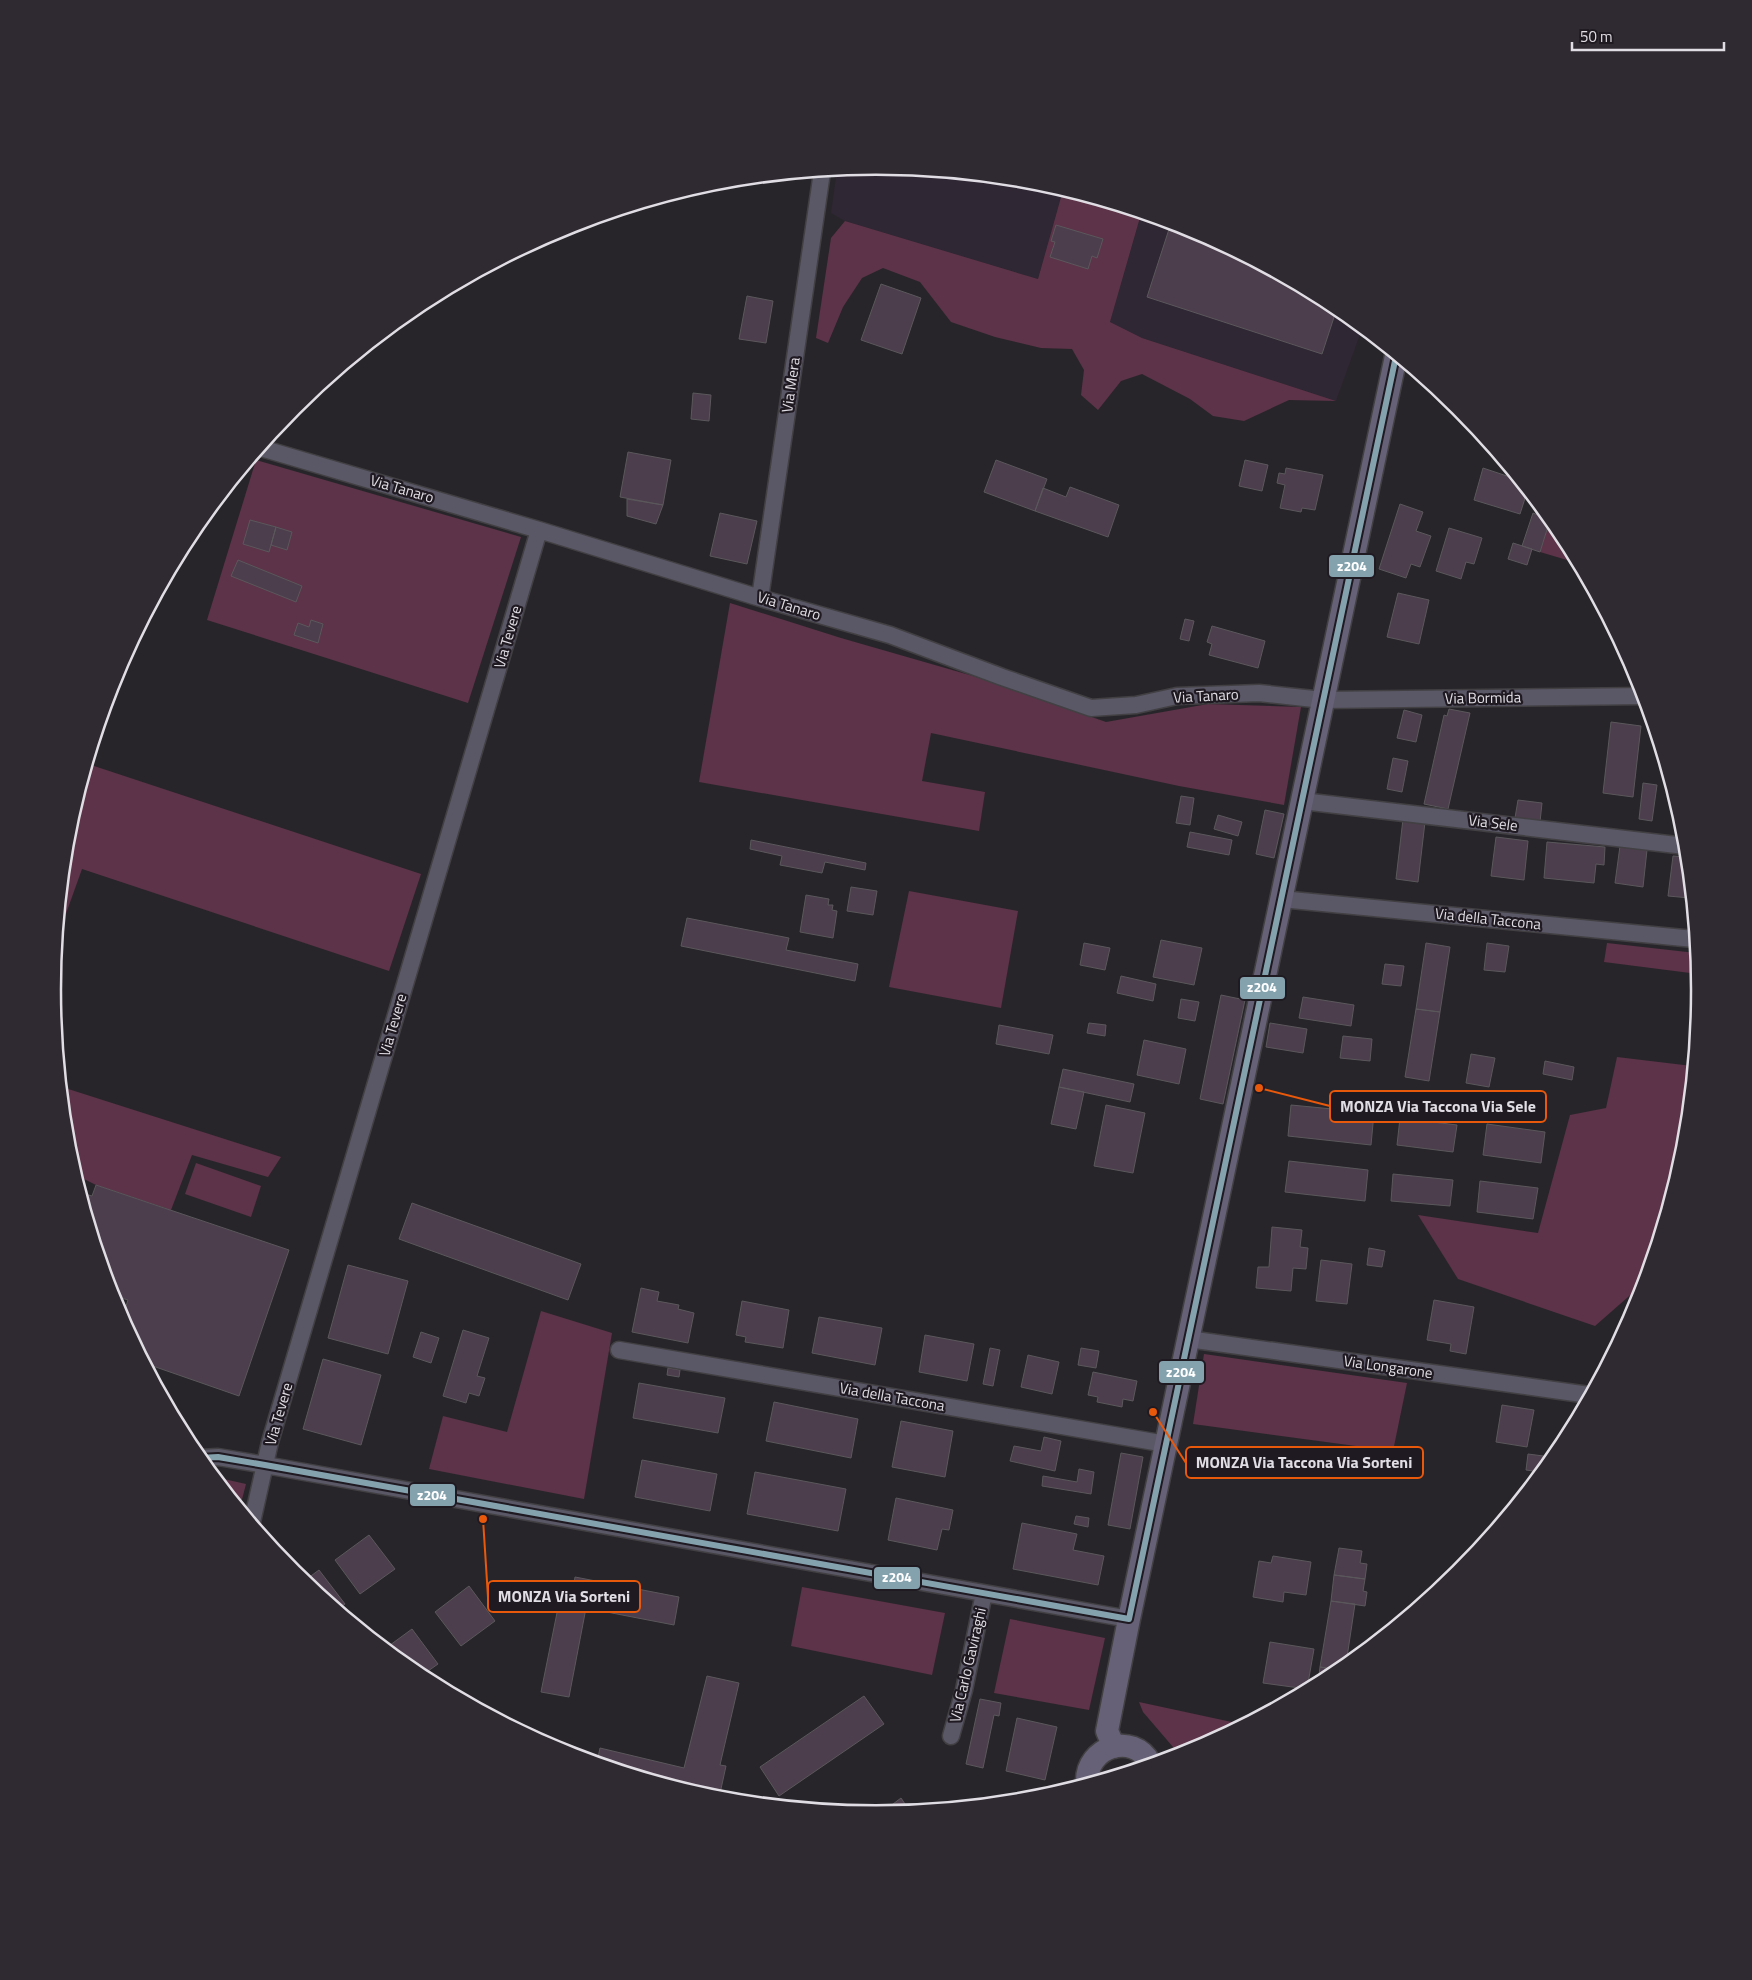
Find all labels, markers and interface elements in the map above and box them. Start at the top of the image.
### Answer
scale bar [1572,20,1724,52]
text: 50 m [1580,25,1613,48]
street label: Via Mera [775,355,806,414]
street label: Via Tanaro [368,468,437,509]
line badge: z204 [1328,554,1375,578]
text: z204 [1337,555,1367,576]
street label: Via Tanaro [754,585,824,626]
street label: Via Tevere [488,603,527,671]
street label: Via Tanaro [1173,682,1239,709]
street label: Via Bormida [1445,685,1522,710]
street label: Via Sele [1467,808,1519,837]
street label: Via della Taccona [1434,901,1543,936]
line badge: z204 [1239,976,1286,1000]
text: z204 [1247,976,1277,997]
street label: Via Tevere [373,991,412,1059]
callout: MONZA Via Taccona Via Sele [1330,1091,1546,1122]
text: MONZA Via Taccona Via Sele [1340,1094,1536,1118]
street label: Via Longarone [1342,1349,1434,1384]
line badge: z204 [1158,1360,1205,1384]
text: z204 [1166,1361,1196,1382]
street label: Via della Taccona [838,1376,947,1417]
street label: Via Tevere [259,1380,298,1448]
callout: MONZA Via Taccona Via Sorteni [1186,1447,1423,1478]
text: MONZA Via Taccona Via Sorteni [1196,1450,1412,1474]
line badge: z204 [409,1483,456,1507]
text: z204 [417,1484,447,1505]
line badge: z204 [873,1566,921,1590]
text: z204 [882,1566,912,1587]
callout: MONZA Via Sorteni [488,1581,640,1612]
text: MONZA Via Sorteni [498,1584,630,1608]
street label: Via Carlo Gaviraghi [943,1605,992,1725]

